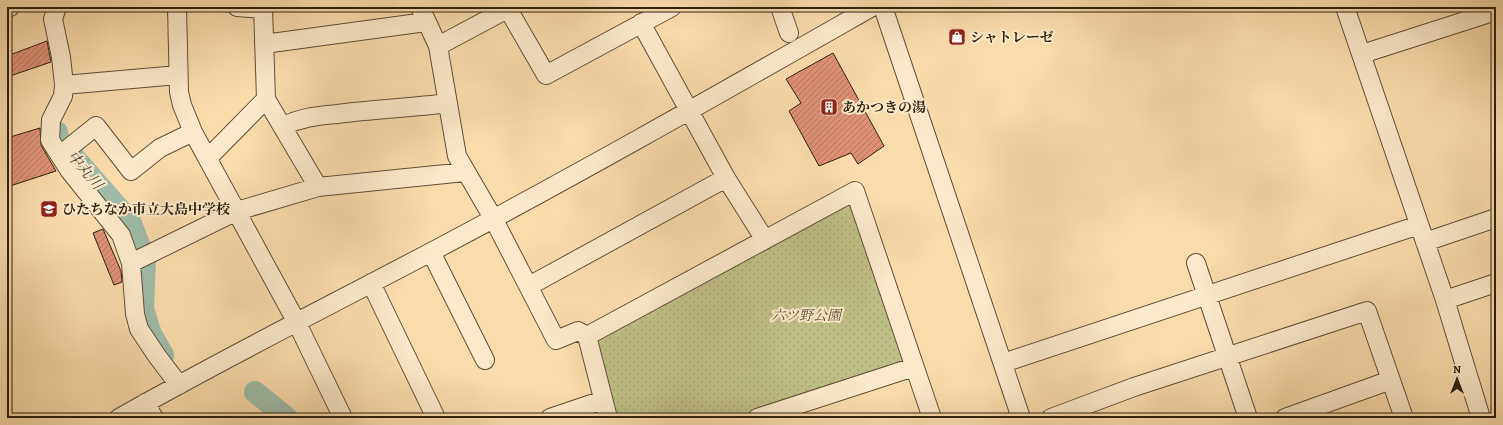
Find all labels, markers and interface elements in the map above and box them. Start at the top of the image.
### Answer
shop icon: シャトレーゼ [947,27,967,47]
place label: シャトレーゼ [970,28,1053,47]
building icon: あかつきの湯 [819,97,839,117]
place label: あかつきの湯 [842,98,926,117]
water label: 中丸川 [63,146,109,195]
school or university icon: ひたちなか市立大島中学校 [39,199,59,219]
place label: ひたちなか市立大島中学校 [62,200,230,219]
park label: 六ツ野公園 [771,306,843,325]
north arrow [1437,359,1477,399]
text: N [1453,362,1461,377]

